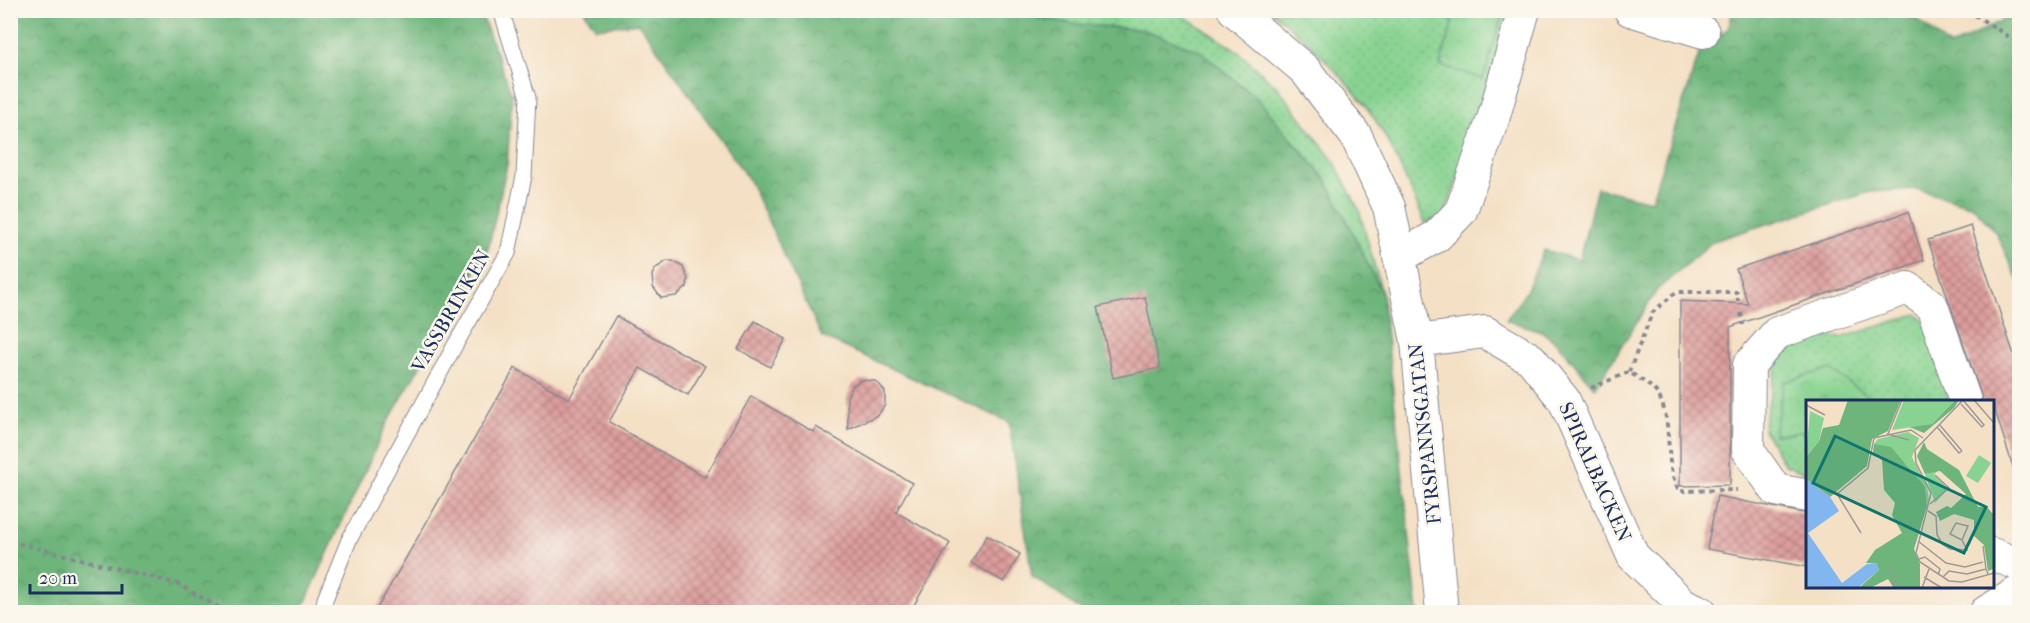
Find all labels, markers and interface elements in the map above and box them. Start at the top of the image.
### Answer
street label: VASSBRINKEN [406,246,495,377]
street label: FYRSPANNSGATAN [1404,342,1446,526]
street label: SPIRALBACKEN [1554,399,1636,545]
inset map [1806,400,1994,587]
scale bar [30,557,122,595]
text: 20 m [39,568,77,589]

